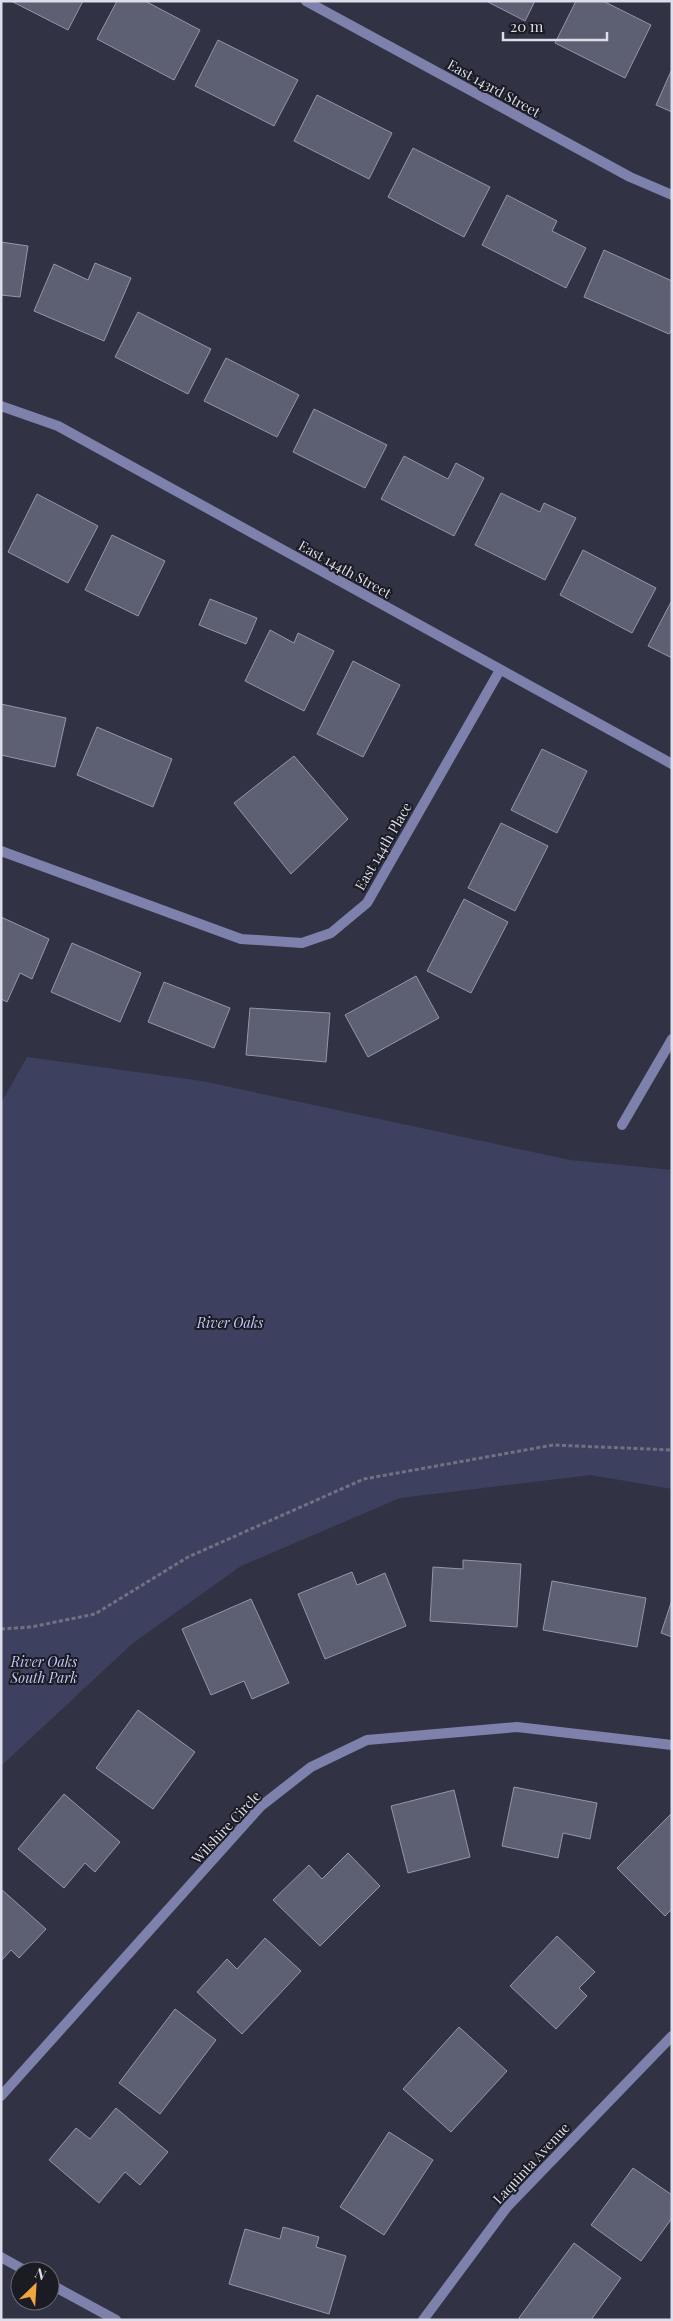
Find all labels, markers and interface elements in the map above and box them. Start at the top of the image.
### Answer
scale bar [503,10,607,42]
text: 20 m [510,16,544,36]
street label: East 143rd Street [444,55,545,122]
street label: East 144th Street [295,536,396,603]
street label: East 144th Place [350,799,416,893]
park label: River Oaks [196,1313,264,1332]
park label: River Oaks South Park [10,1652,78,1687]
street label: Wilshire Circle [187,1787,265,1868]
street label: Laquinta Avenue [488,2118,574,2208]
north arrow [10,2261,60,2311]
text: N [32,2263,49,2285]

